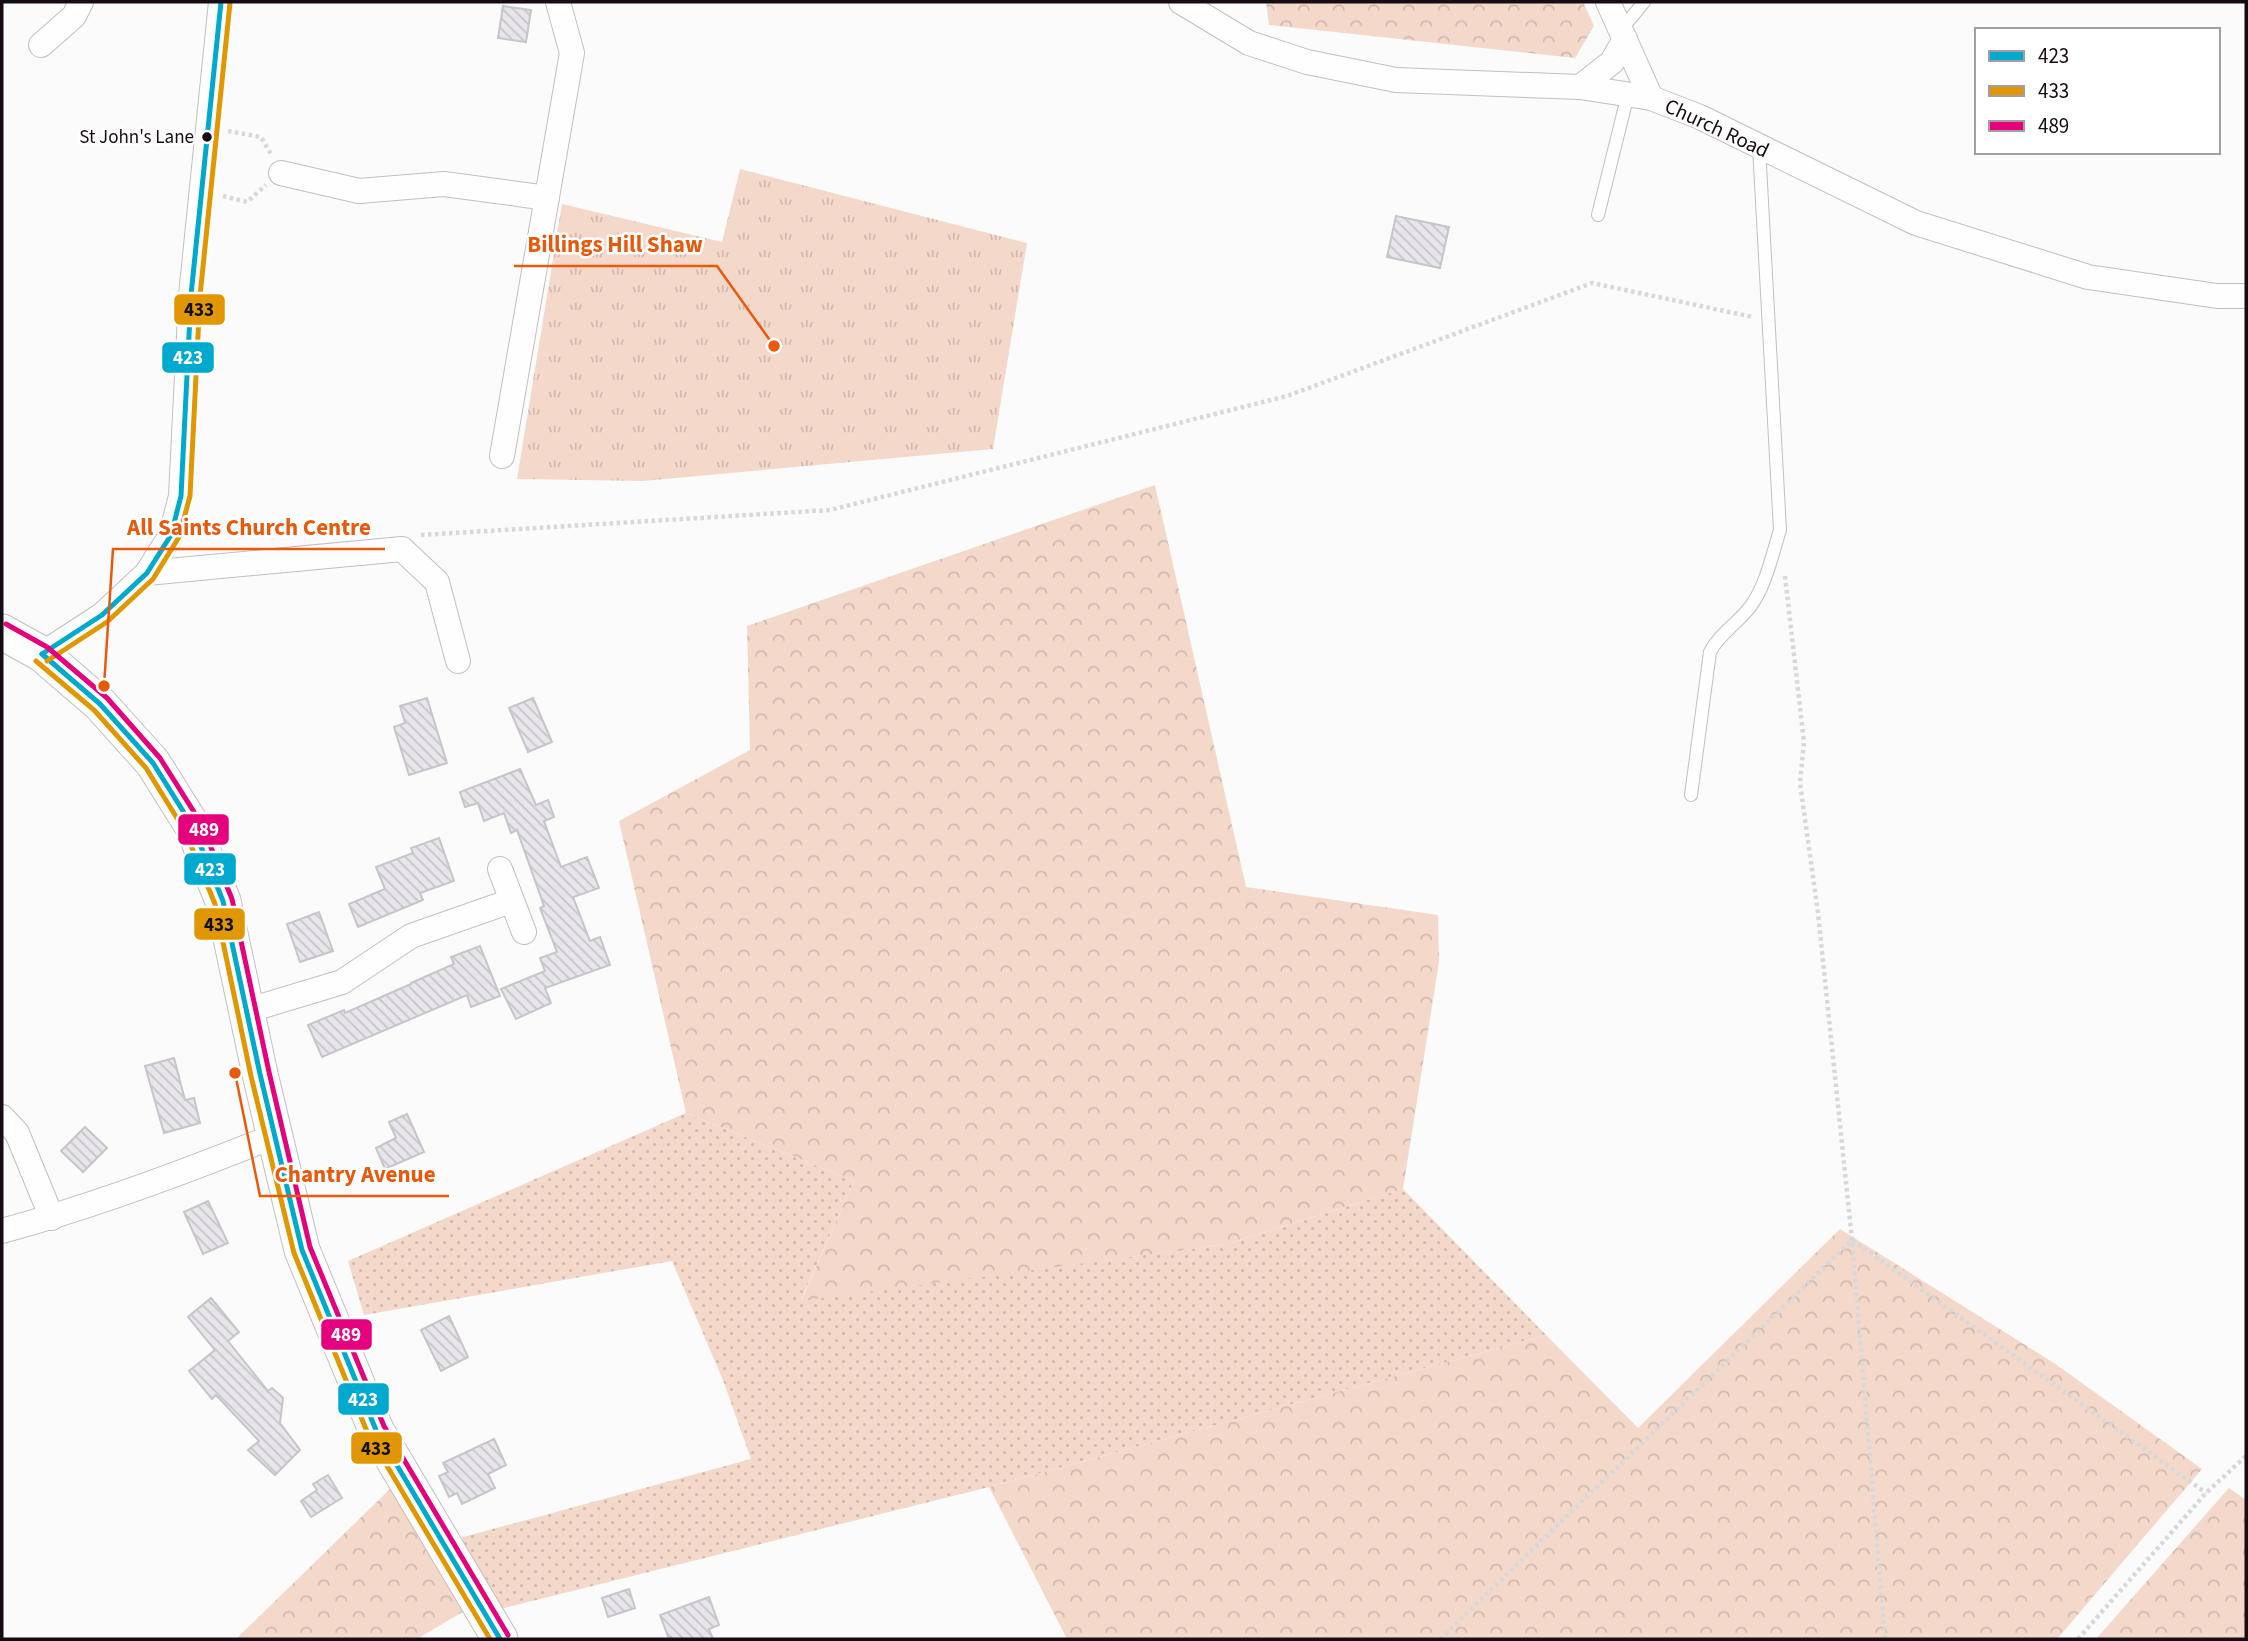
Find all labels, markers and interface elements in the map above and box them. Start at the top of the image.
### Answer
legend [1975,28,2220,154]
text: 423 [2038,41,2069,71]
text: 433 [2038,76,2069,106]
street label: Church Road [1660,91,1774,165]
text: 489 [2038,111,2069,141]
place label: St John's Lane [79,124,194,151]
marker: St John's Lane [200,130,214,144]
callout: Billings Hill Shaw [514,222,717,266]
text: Billings Hill Shaw [527,228,703,261]
line badge: 433 [173,293,226,326]
text: 433 [184,297,214,324]
line badge: 423 [161,341,215,374]
text: 423 [173,345,203,372]
callout: All Saints Church Centre [113,505,385,549]
text: All Saints Church Centre [126,511,371,544]
line badge: 489 [177,813,230,846]
text: 489 [189,817,219,844]
line badge: 423 [183,852,237,886]
text: 423 [195,857,225,884]
line badge: 433 [193,907,246,941]
text: 433 [204,912,234,939]
callout: Chantry Avenue [260,1152,449,1196]
text: Chantry Avenue [274,1158,436,1191]
line badge: 489 [320,1318,373,1351]
text: 489 [331,1322,361,1349]
line badge: 423 [337,1382,390,1416]
text: 423 [348,1387,378,1414]
line badge: 433 [350,1431,403,1465]
text: 433 [361,1436,391,1463]

